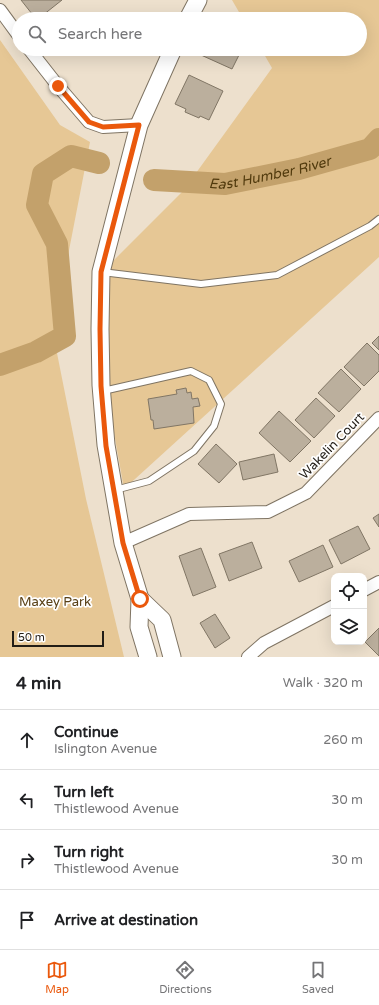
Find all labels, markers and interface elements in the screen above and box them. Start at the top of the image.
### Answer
search box [12,12,367,56]
icon: search [26,23,48,45]
text: Search here [58,25,142,43]
route end [49,77,67,95]
water label: East Humber River [208,152,334,193]
street label: Wakelin Court [296,409,368,483]
map controls [331,573,367,645]
button: locate [331,573,367,609]
route start [131,590,149,608]
park label: Maxey Park [19,594,91,610]
button: layers [331,609,367,645]
scale bar [12,629,104,648]
text: 50 m [18,631,45,644]
text: 4 min [16,673,61,694]
text: Walk · 320 m [283,675,363,691]
text: Continue [54,723,118,741]
icon: ahead [16,729,38,751]
text: 260 m [323,732,363,748]
text: Islington Avenue [54,741,157,757]
text: Turn left [54,783,114,801]
icon: left [16,789,38,811]
text: 30 m [331,792,363,808]
text: Thistlewood Avenue [54,801,179,817]
text: Turn right [54,843,124,861]
icon: right [16,849,38,871]
text: 30 m [331,852,363,868]
text: Thistlewood Avenue [54,861,179,877]
icon: arrive [16,909,38,931]
text: Arrive at destination [54,911,198,929]
tab: Map [45,959,69,996]
tab: Directions [159,959,212,996]
tab: Saved [302,959,334,996]

